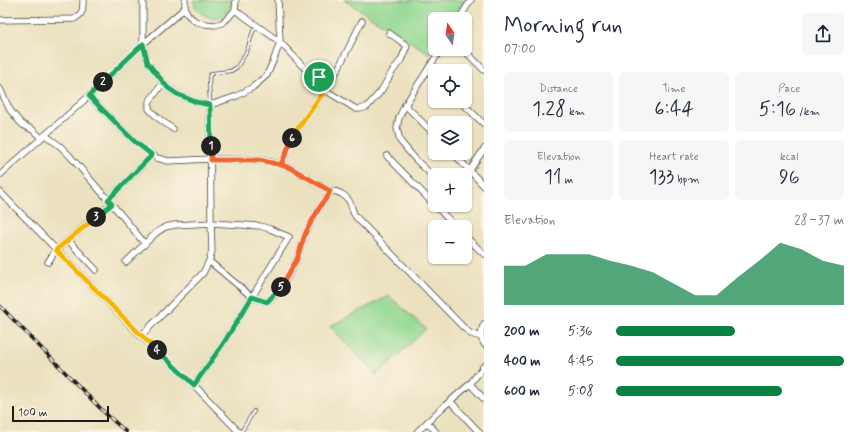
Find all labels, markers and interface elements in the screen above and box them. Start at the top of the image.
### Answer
north arrow [428,12,472,56]
map controls [428,12,472,264]
text: Morning run [504,12,623,40]
button: share [802,13,844,55]
text: 07:00 [504,41,536,58]
pin [302,60,336,94]
button: locate [428,64,472,108]
icon: arrive [308,66,330,88]
pin: 2 [93,72,113,92]
text: 2 [100,75,106,89]
text: Distance [539,82,578,96]
text: Time [662,82,686,96]
text: Pace [778,82,800,96]
text: 1.28 [532,96,566,123]
text: 6:44 [654,96,694,123]
text: 5:16 [759,96,796,123]
text: km [566,105,585,119]
text: /km [796,105,820,119]
button: layers [428,116,472,160]
pin: 6 [282,128,302,148]
text: 6 [289,131,295,145]
pin: 1 [201,136,221,156]
text: 1 [209,139,213,153]
text: Elevation [537,150,580,164]
text: Heart rate [649,150,699,164]
text: kcal [780,150,799,164]
text: 11 [544,164,562,191]
text: 133 [649,164,674,191]
text: 96 [779,164,800,191]
button: + [428,168,472,212]
text: m [562,173,573,187]
text: bpm [674,173,699,187]
pin: 3 [86,207,106,227]
text: 3 [94,210,98,224]
text: Elevation [504,212,555,229]
text: 28–37 m [794,212,844,229]
button: − [428,220,472,264]
pin: 5 [271,277,291,297]
text: 5 [278,280,284,294]
text: 200 m [504,323,539,340]
text: 5:36 [568,323,592,340]
pin: 4 [147,340,167,360]
text: 4 [154,343,160,357]
text: 400 m [504,353,541,370]
text: 4:45 [568,353,594,370]
text: 600 m [504,383,540,400]
text: 5:08 [568,383,594,400]
scale bar [12,404,109,423]
text: 100 m [18,406,48,420]

